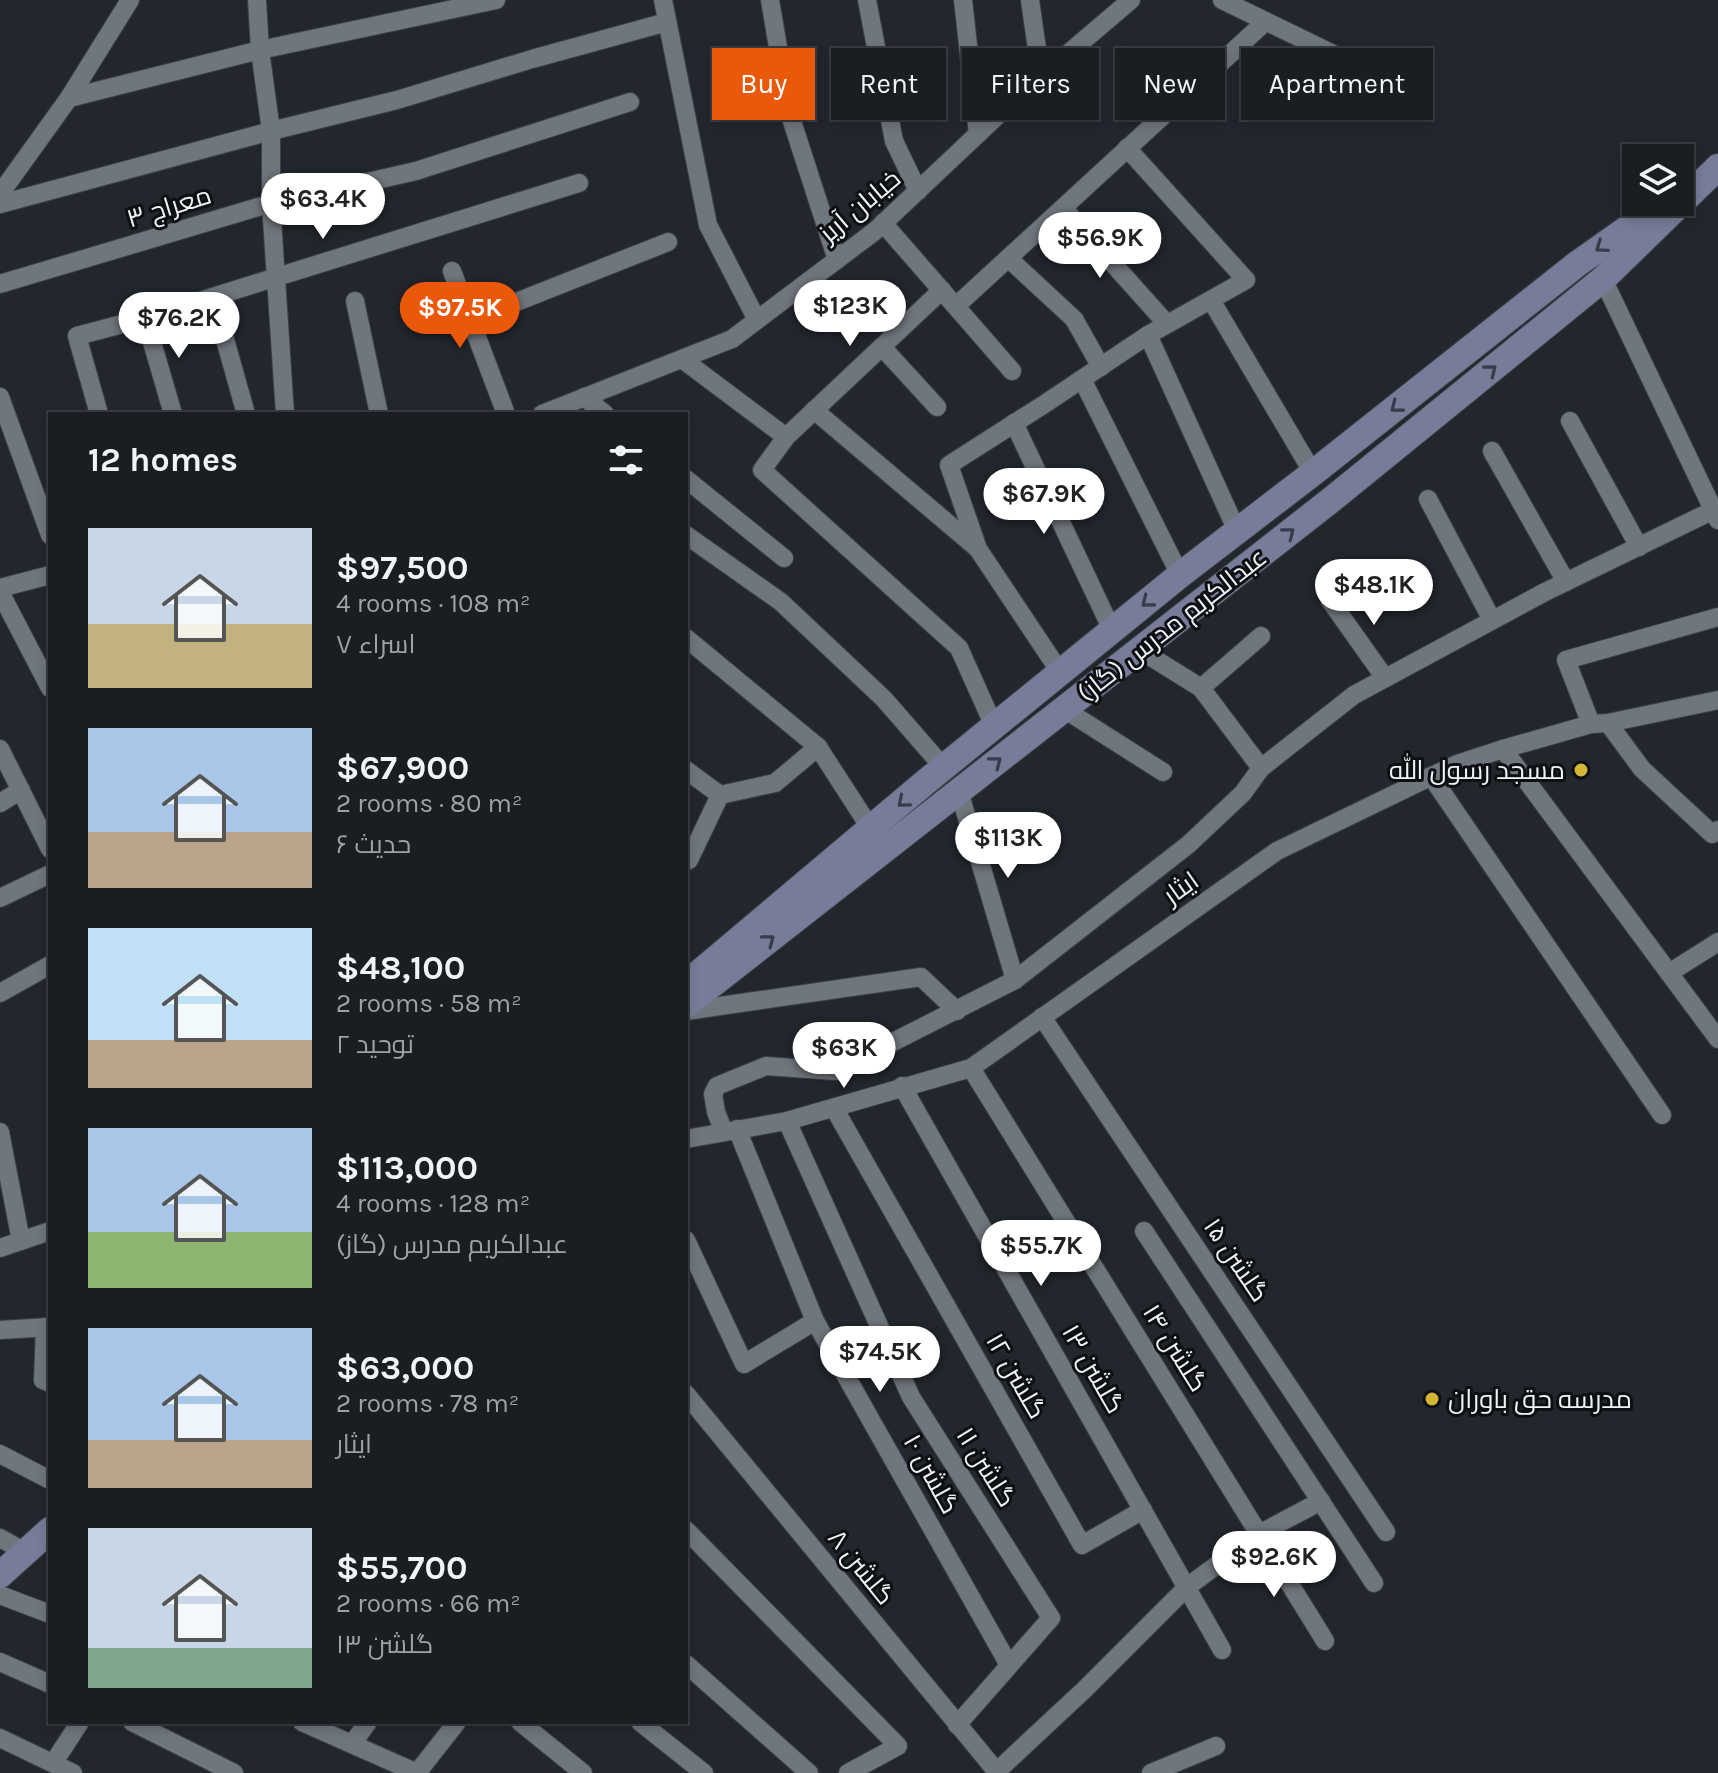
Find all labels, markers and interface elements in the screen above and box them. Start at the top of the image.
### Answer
chip: Buy [712,48,815,120]
chip: Rent [831,48,946,120]
chip: Filters [962,48,1099,120]
chip: New [1115,48,1225,120]
chip: Apartment [1241,48,1433,120]
map controls [1622,144,1694,216]
button: layers [1622,144,1694,216]
street label: خیابان آریز [812,163,907,250]
pin: $63.4K [258,173,388,241]
street label: معراج ۳ [123,179,215,235]
text: $63.4K [279,183,367,214]
pin: $56.9K [1035,212,1165,280]
text: $56.9K [1056,222,1144,253]
one-way arrow [1595,237,1609,252]
pin: $123K [794,280,906,348]
pin: $97.5K [395,282,525,350]
text: $123K [812,290,888,321]
pin: $76.2K [114,292,244,360]
text: $97.5K [418,292,502,323]
text: $76.2K [137,302,221,333]
one-way arrow [1482,365,1497,380]
one-way arrow [1391,397,1405,412]
icon: filters [604,438,648,482]
text: 12 homes [88,440,238,480]
pin: $67.9K [979,468,1109,536]
text: $67.9K [1001,478,1087,509]
one-way arrow [1280,528,1294,543]
street label: عبدالکریم مدرس (گاز) [1071,541,1274,710]
text: $97,500 [336,548,468,588]
pin: $48.1K [1309,559,1439,627]
icon: home [152,560,248,656]
text: $48.1K [1333,569,1415,600]
text: 4 rooms · 108 m² [336,588,530,619]
one-way arrow [1141,592,1156,606]
text: اسراء ۷ [336,629,415,660]
text: $67,900 [336,748,469,788]
place label: مسجد رسول الله [1389,753,1565,786]
one-way arrow [987,758,1002,772]
icon: home [152,760,248,856]
marker: مسجد رسول الله [1572,761,1590,779]
text: 2 rooms · 80 m² [336,788,522,819]
one-way arrow [897,792,912,807]
pin: $113K [952,812,1064,880]
text: $113K [973,822,1043,853]
text: حدیث ۶ [336,829,411,860]
street label: ایثار [1156,865,1205,912]
one-way arrow [760,935,775,949]
text: $48,100 [336,948,465,988]
icon: home [152,960,248,1056]
text: 2 rooms · 58 m² [336,988,522,1019]
pin: $63K [797,1022,891,1090]
text: توحید ۲ [336,1029,414,1060]
text: $63K [811,1032,877,1063]
text: $113,000 [336,1148,478,1188]
icon: home [152,1160,248,1256]
text: 4 rooms · 128 m² [336,1188,530,1219]
street label: گلشن ۱۵ [1197,1212,1275,1308]
pin: $55.7K [976,1220,1106,1288]
text: عبدالکریم مدرس (گاز) [336,1229,568,1260]
text: $55.7K [999,1230,1083,1261]
street label: گلشن ۱۴ [1136,1299,1214,1397]
street label: گلشن ۱۳ [1055,1319,1131,1419]
pin: $74.5K [815,1326,945,1394]
street label: گلشن ۱۲ [979,1328,1053,1424]
text: $74.5K [838,1336,922,1367]
text: $63,000 [336,1348,474,1388]
icon: home [152,1360,248,1456]
place label: مدرسه حق باوران [1448,1384,1632,1415]
text: 2 rooms · 78 m² [336,1388,519,1419]
marker: مدرسه حق باوران [1423,1390,1441,1408]
street label: گلشن ۱۱ [950,1422,1022,1512]
text: ایثار [336,1429,372,1460]
street label: گلشن ۱۰ [897,1429,965,1519]
street label: گلشن ۸ [821,1523,901,1611]
pin: $92.6K [1209,1531,1339,1599]
text: $92.6K [1230,1541,1318,1572]
text: $55,700 [336,1548,468,1588]
icon: home [152,1560,248,1656]
text: 2 rooms · 66 m² [336,1588,521,1619]
text: گلشن ۱۳ [336,1629,433,1660]

